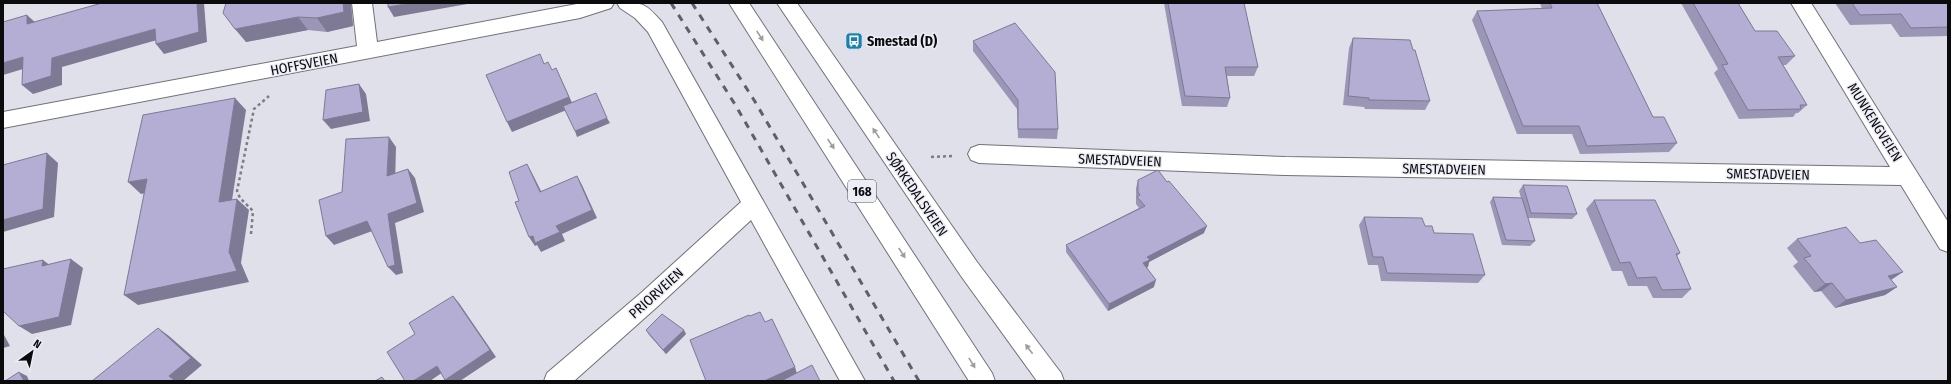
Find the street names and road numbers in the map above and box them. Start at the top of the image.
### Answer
street label: HOFFSVEIEN [269,50,339,79]
street label: MUNKENGVEIEN [1844,80,1906,165]
street label: SØRKEDALSVEIEN [882,149,951,240]
street label: SMESTADVEIEN [1078,151,1162,170]
street label: SMESTADVEIEN [1402,160,1486,179]
street label: SMESTADVEIEN [1726,165,1810,184]
road number: 168 [848,180,876,202]
street label: PRIORVEIEN [626,265,687,322]

